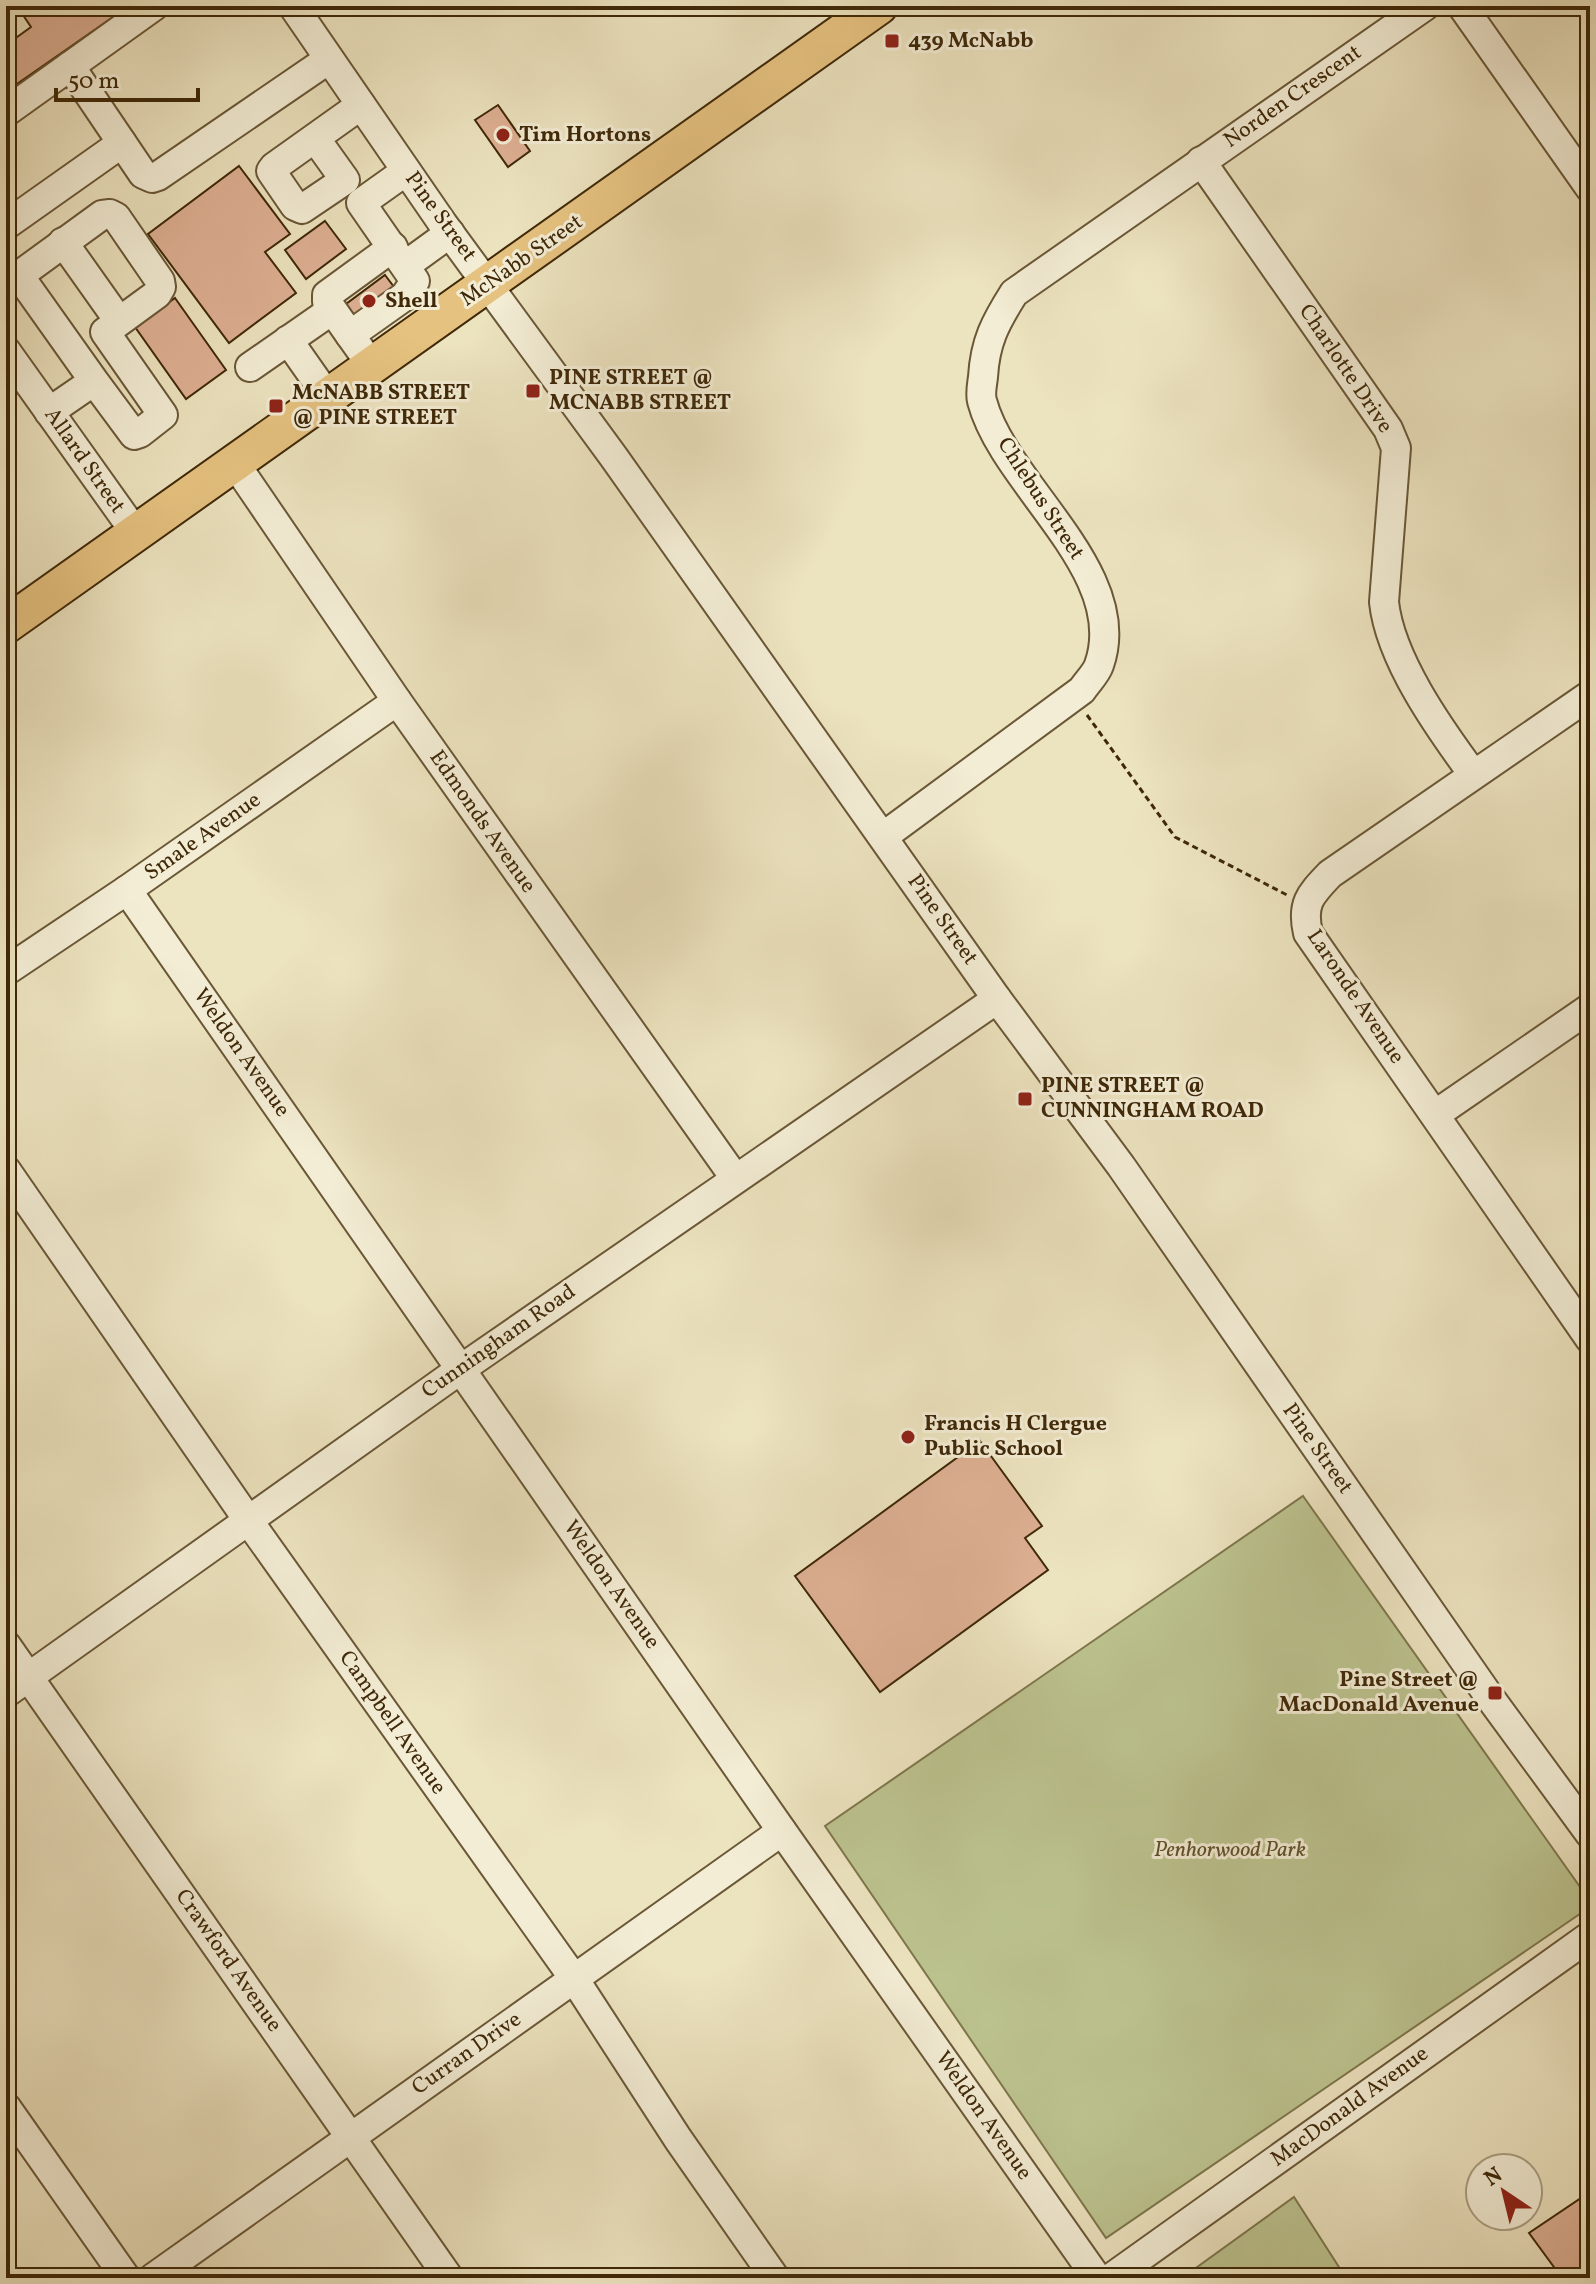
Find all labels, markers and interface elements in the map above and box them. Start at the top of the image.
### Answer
place label: 439 McNabb [908,26,1033,57]
marker: 439 McNabb [883,32,901,50]
street label: Norden Crescent [1218,38,1369,156]
scale bar [56,52,198,102]
text: 50 m [68,65,120,99]
place label: Tim Hortons [519,120,651,151]
marker: Tim Hortons [494,126,512,144]
street label: Pine Street [397,165,484,269]
street label: McNabb Street [455,207,590,315]
place label: Shell [385,286,437,317]
marker: Shell [360,292,378,310]
street label: Charlotte Drive [1290,298,1400,440]
place label: PINE STREET @ MCNABB STREET [549,363,731,419]
place label: McNABB STREET @ PINE STREET [292,378,470,434]
marker: PINE STREET @ MCNABB STREET [524,382,542,400]
marker: McNABB STREET @ PINE STREET [267,397,285,415]
street label: Allard Street [36,402,132,521]
street label: Chlebus Street [989,432,1091,567]
street label: Edmonds Avenue [421,744,543,900]
street label: Smale Avenue [138,785,268,889]
street label: Pine Street [899,868,985,972]
street label: Laronde Avenue [1298,923,1412,1071]
street label: Weldon Avenue [185,982,297,1124]
place label: PINE STREET @ CUNNINGHAM ROAD [1041,1071,1264,1127]
marker: PINE STREET @ CUNNINGHAM ROAD [1016,1090,1034,1108]
street label: Cunningham Road [416,1277,582,1407]
street label: Pine Street [1274,1397,1360,1501]
place label: Francis H Clergue Public School [924,1409,1107,1465]
marker: Francis H Clergue Public School [899,1428,917,1446]
street label: Weldon Avenue [555,1514,667,1656]
street label: Campbell Avenue [331,1645,453,1801]
place label: Pine Street @ MacDonald Avenue [1279,1665,1479,1721]
marker: Pine Street @ MacDonald Avenue [1486,1684,1504,1702]
park label: Penhorwood Park [1154,1835,1306,1866]
street label: Crawford Avenue [167,1883,289,2039]
street label: Curran Drive [406,2005,528,2103]
street label: MacDonald Avenue [1265,2039,1435,2175]
street label: Weldon Avenue [927,2045,1039,2187]
north arrow [1464,2152,1544,2232]
text: N [1479,2160,1509,2195]

